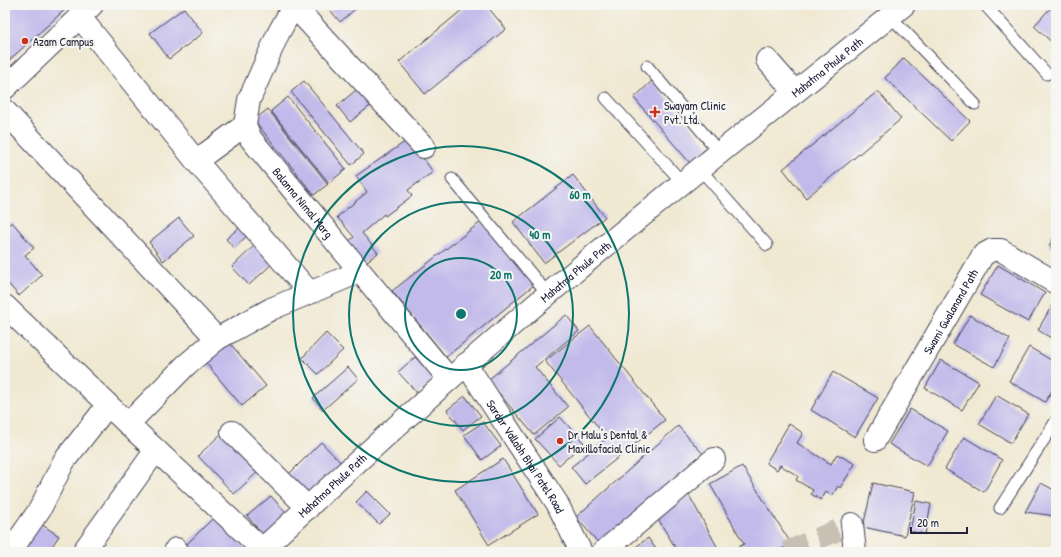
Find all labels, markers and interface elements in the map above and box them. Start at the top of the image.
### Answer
place label: Azam Campus [33,33,94,50]
street label: Mahatma Phule Path [787,33,866,101]
marker: Azam Campus [20,36,30,46]
place label: Swayam Clinic Pvt. Ltd. [664,97,726,128]
marker: Swayam Clinic Pvt. Ltd. [649,106,661,118]
street label: Balanna Nimal Marg [269,164,338,241]
text: 60 m [569,186,591,203]
text: 40 m [530,226,550,243]
street label: Mahatma Phule Path [536,237,614,306]
text: 20 m [490,266,512,283]
street label: Swami Gwalanand Path [919,266,982,357]
centre of rings [454,307,468,321]
street label: Sardar Vallabh Bhai Patel Road [483,396,569,516]
place label: Dr Malu's Dental & Maxillofacial Clinic [568,426,650,457]
marker: Dr Malu's Dental & Maxillofacial Clinic [555,436,565,446]
street label: Mahatma Phule Path [294,449,370,521]
scale bar [911,509,967,535]
text: 20 m [917,514,939,531]

